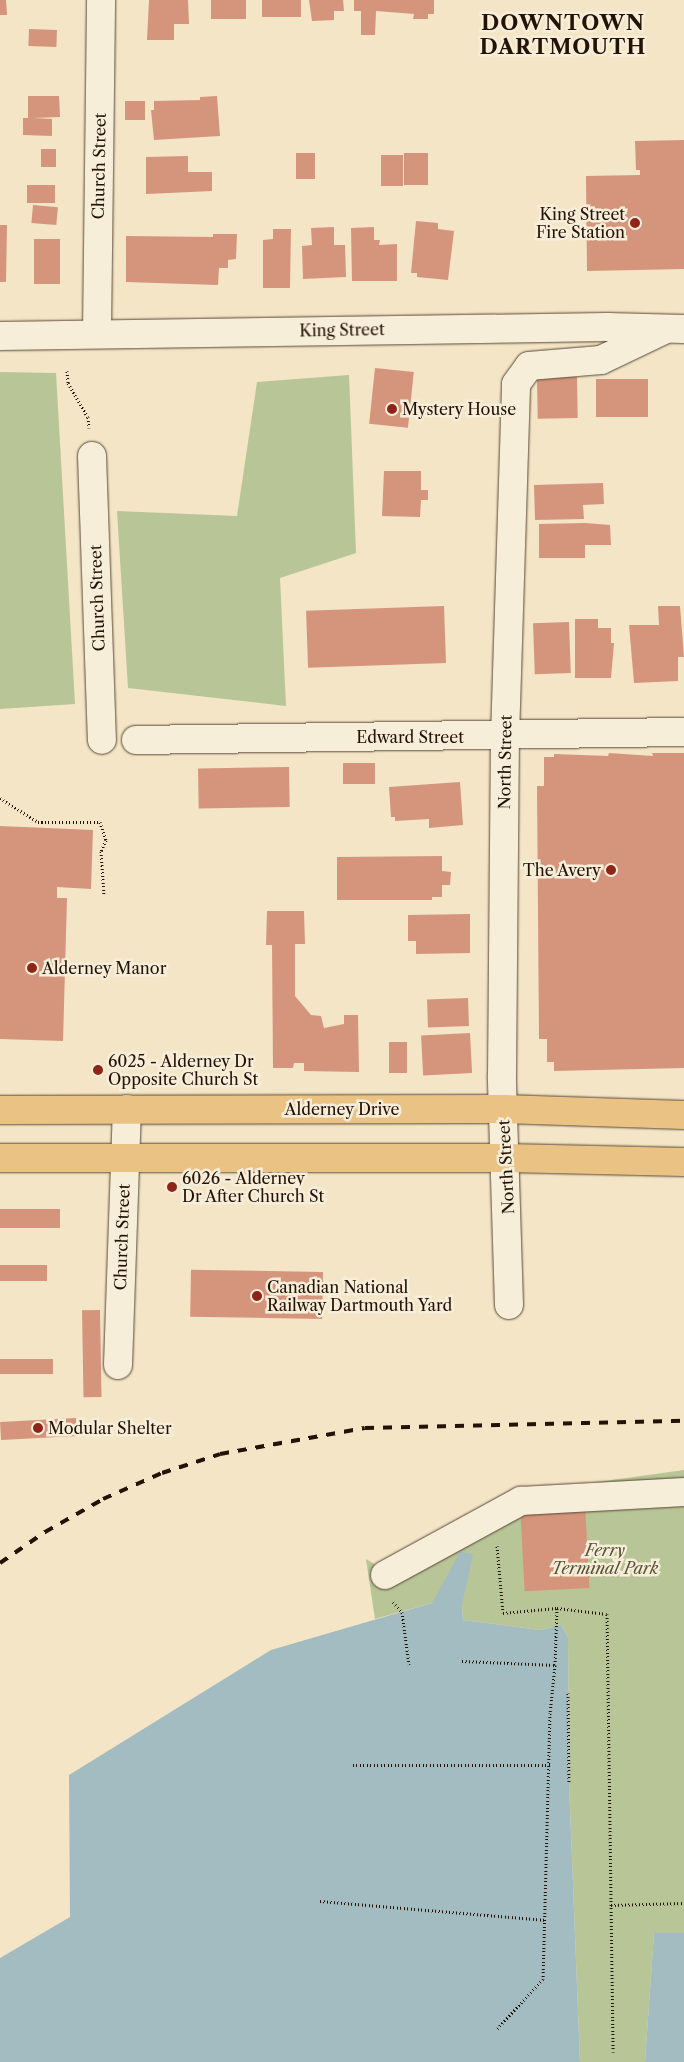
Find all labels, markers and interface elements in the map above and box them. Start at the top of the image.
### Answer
district label: DOWNTOWN DARTMOUTH [478,10,648,60]
street label: Church Street [88,112,110,220]
place label: King Street Fire Station [536,204,625,242]
marker: King Street Fire Station [629,217,641,229]
street label: King Street [299,320,385,340]
place label: Mystery House [402,399,517,419]
marker: Mystery House [386,403,398,415]
street label: Church Street [86,544,108,652]
street label: North Street [495,715,515,809]
street label: Edward Street [356,727,464,747]
place label: The Avery [522,860,601,880]
marker: The Avery [605,864,617,876]
place label: Alderney Manor [42,958,167,978]
marker: Alderney Manor [26,962,38,974]
place label: 6025 - Alderney Dr Opposite Church St [108,1051,258,1089]
marker: 6025 - Alderney Dr Opposite Church St [92,1064,104,1076]
street label: Alderney Drive [284,1099,400,1119]
street label: North Street [494,1119,518,1215]
place label: 6026 - Alderney Dr After Church St [182,1168,325,1206]
marker: 6026 - Alderney Dr After Church St [166,1181,178,1193]
street label: Church Street [111,1183,133,1291]
place label: Canadian National Railway Dartmouth Yard [267,1277,453,1315]
marker: Canadian National Railway Dartmouth Yard [251,1290,263,1302]
place label: Modular Shelter [48,1418,172,1438]
marker: Modular Shelter [32,1422,44,1434]
park label: Ferry Terminal Park [552,1540,658,1578]

